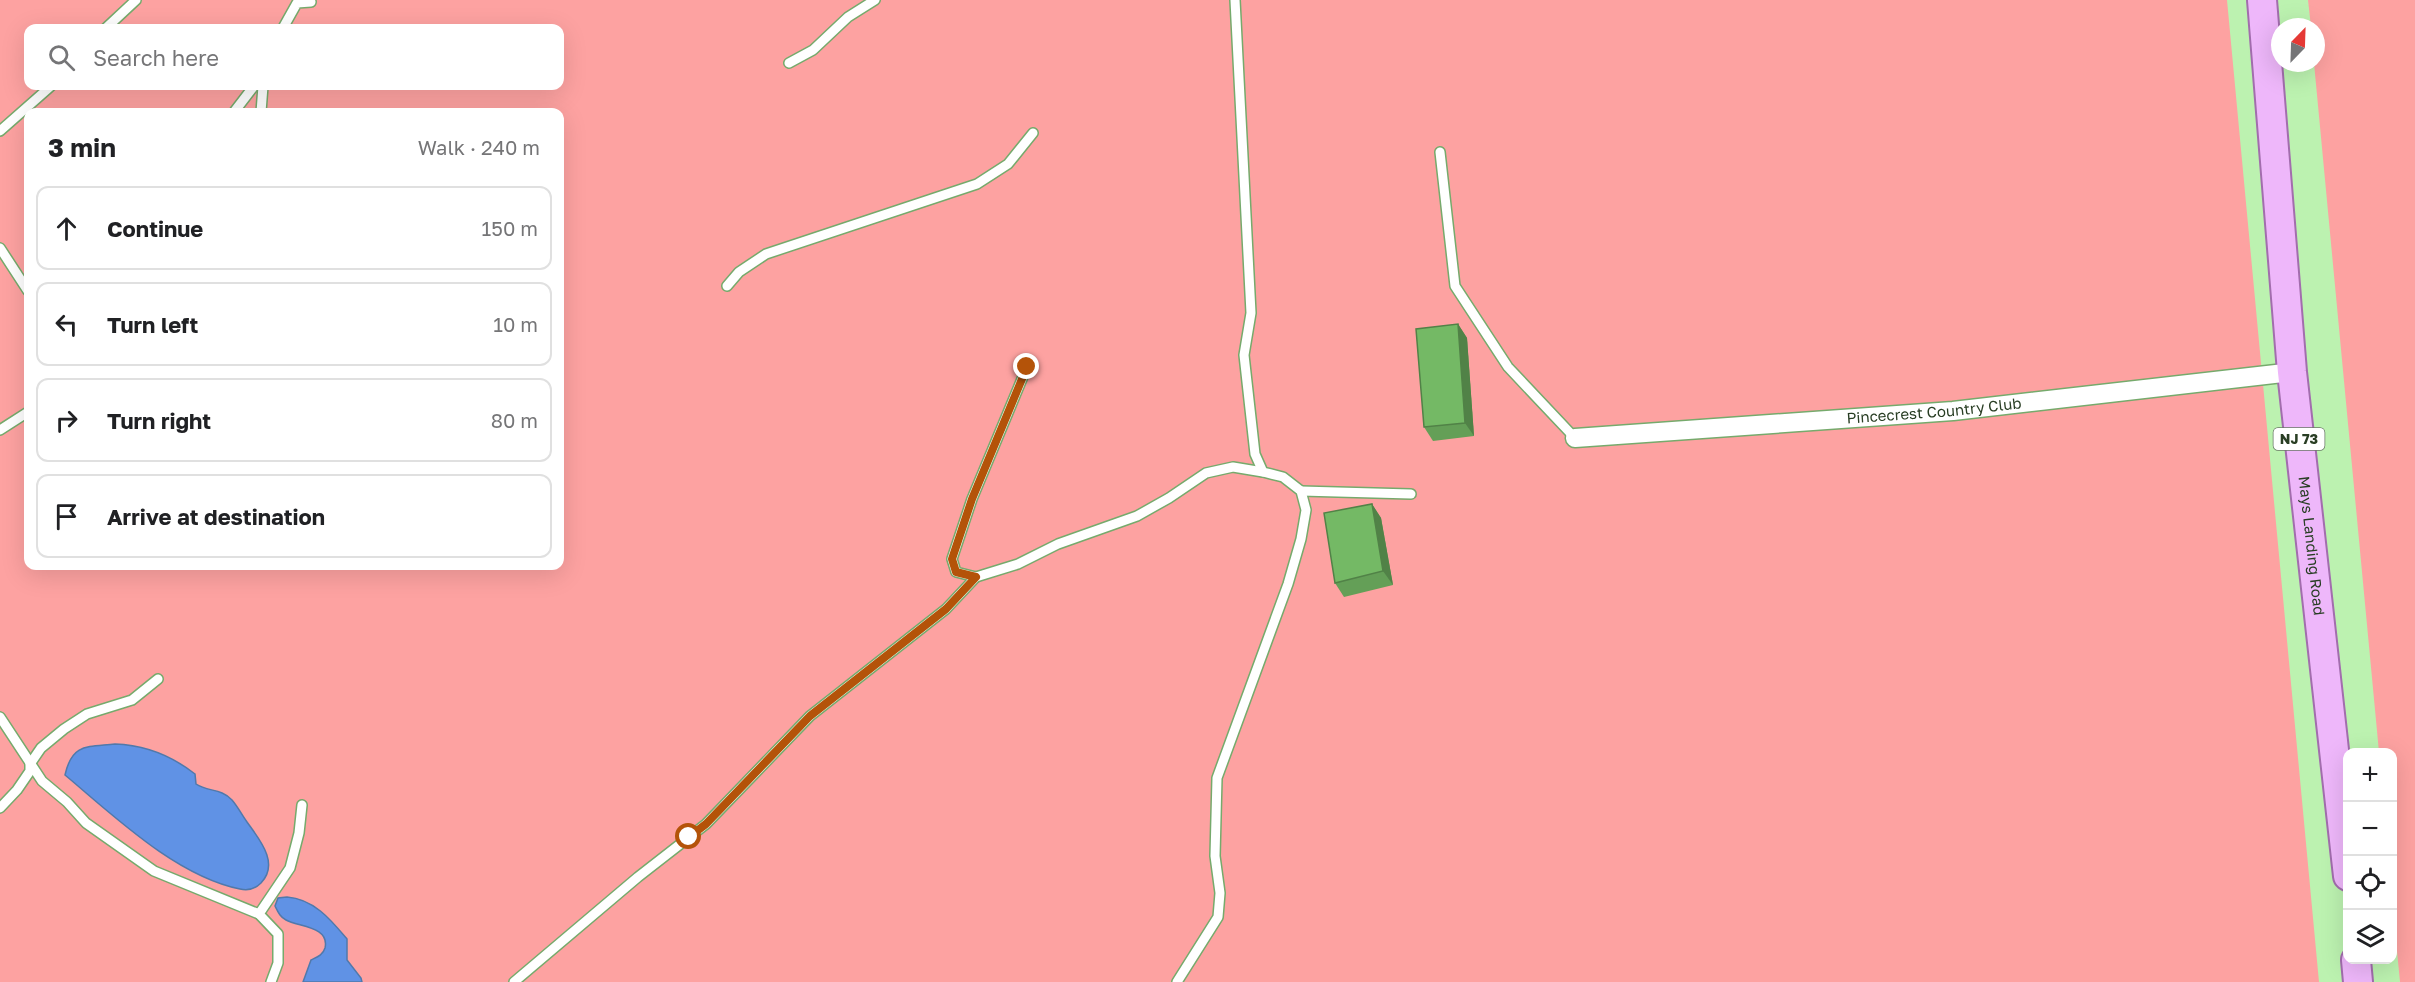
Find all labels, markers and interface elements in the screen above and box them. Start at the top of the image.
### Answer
north arrow [2271,18,2325,72]
search box [24,24,564,90]
icon: search [45,41,78,74]
text: Search here [93,44,219,71]
text: 3 min [48,132,116,163]
text: Walk · 240 m [418,135,540,159]
icon: ahead [50,212,83,245]
text: Continue [107,215,203,242]
text: 150 m [482,216,538,240]
icon: left [50,308,83,341]
text: Turn left [107,311,198,338]
text: 10 m [493,312,538,336]
route end [1013,353,1039,379]
street label: Pincecrest Country Club [1846,393,2022,427]
icon: right [50,404,83,437]
text: Turn right [107,407,211,434]
text: 80 m [491,408,538,432]
road number: NJ 73 [2274,428,2324,450]
street label: Mays Landing Road [2296,475,2329,616]
icon: arrive [50,500,83,533]
text: Arrive at destination [107,503,325,530]
map controls [2343,748,2397,964]
button: + [2343,748,2397,802]
button: − [2343,802,2397,856]
route start [675,823,701,849]
button: locate [2343,856,2397,910]
button: layers [2343,910,2397,964]

